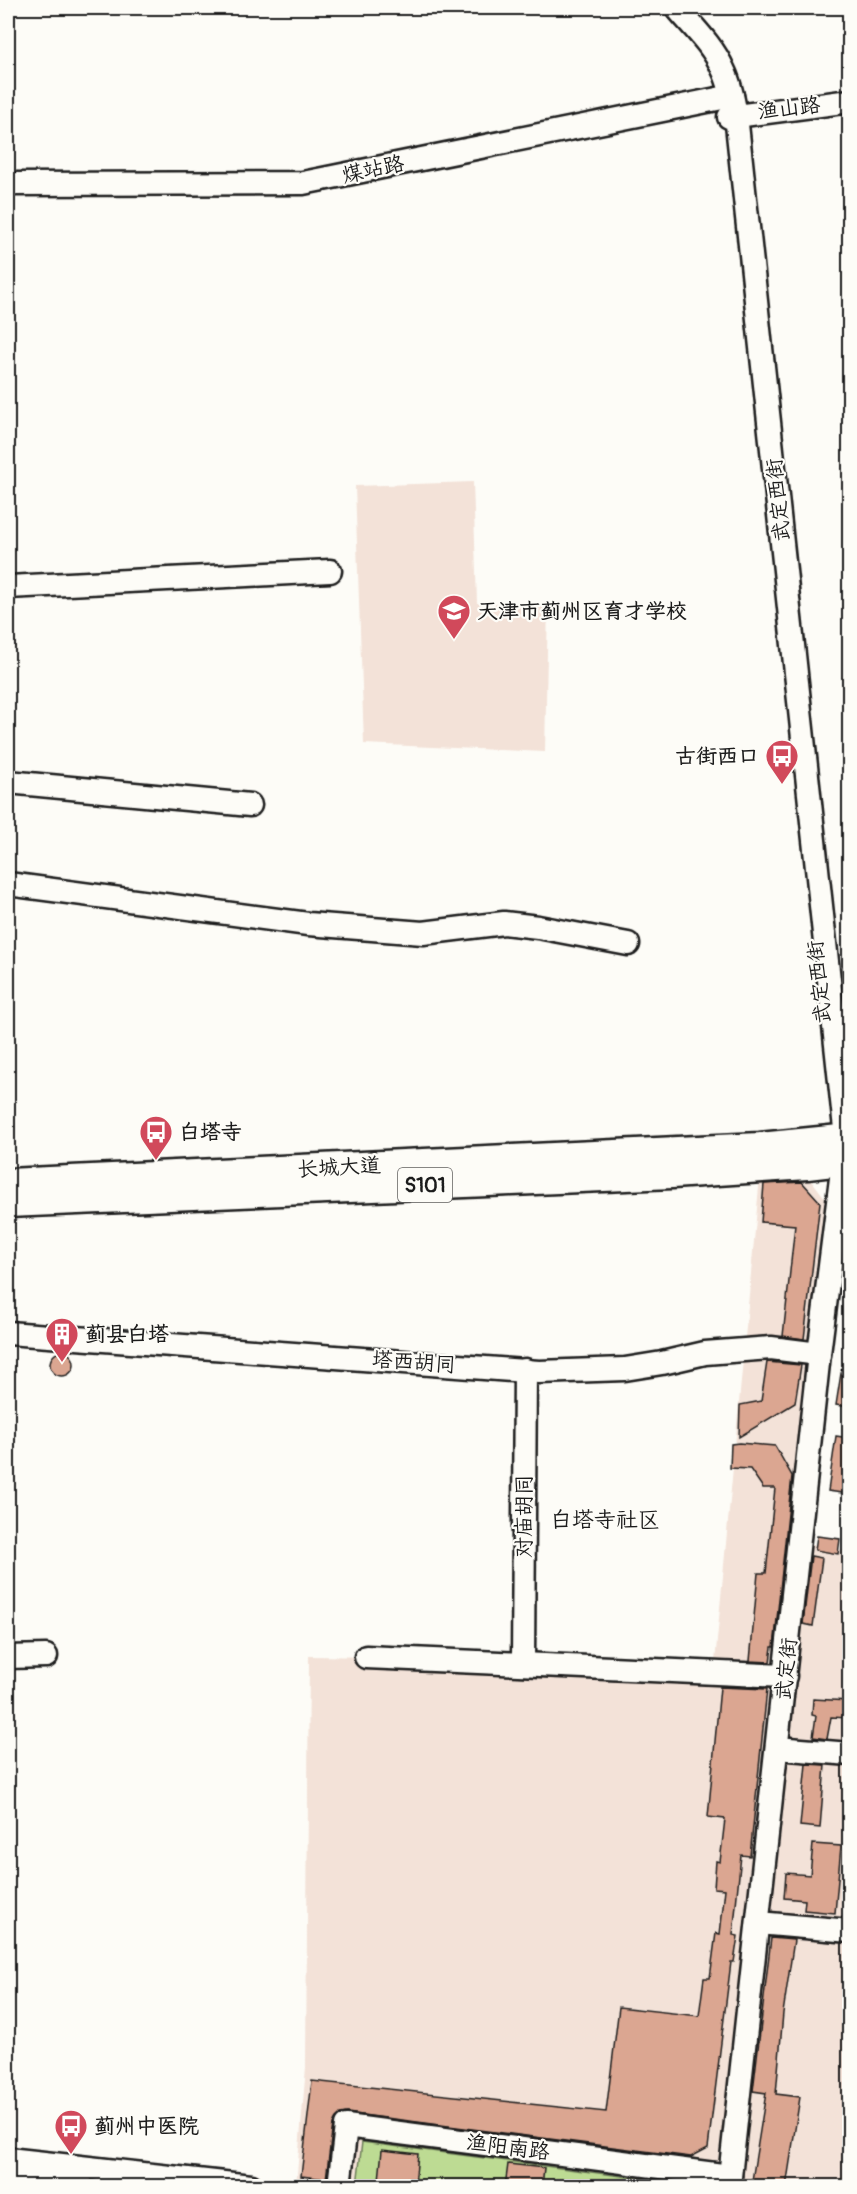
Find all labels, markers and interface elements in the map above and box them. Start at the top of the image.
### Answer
street label: 渔山路 [756,91,822,126]
street label: 煤站路 [339,150,407,189]
street label: 武定西街 [761,457,796,543]
school or university icon: 天津市蓟州区育才学校 [436,593,472,640]
place label: 天津市蓟州区育才学校 [477,598,687,625]
bus stop icon: 古街西口 [764,738,800,785]
place label: 古街西口 [675,743,759,770]
street label: 武定西街 [802,939,837,1025]
bus stop icon: 白塔寺 [138,1114,174,1161]
place label: 白塔寺 [179,1119,242,1146]
street label: 长城大道 [296,1152,382,1183]
road number: S101 [398,1168,452,1202]
building icon: 蓟县白塔 [44,1316,80,1363]
place label: 蓟县白塔 [85,1321,169,1348]
street label: 塔西胡同 [371,1346,457,1379]
street label: 对庙胡同 [511,1474,538,1558]
district label: 白塔寺社区 [550,1506,660,1534]
street label: 武定街 [770,1636,803,1702]
bus stop icon: 蓟州中医院 [53,2108,89,2155]
place label: 蓟州中医院 [94,2113,199,2140]
street label: 渔阳南路 [465,2129,551,2166]

